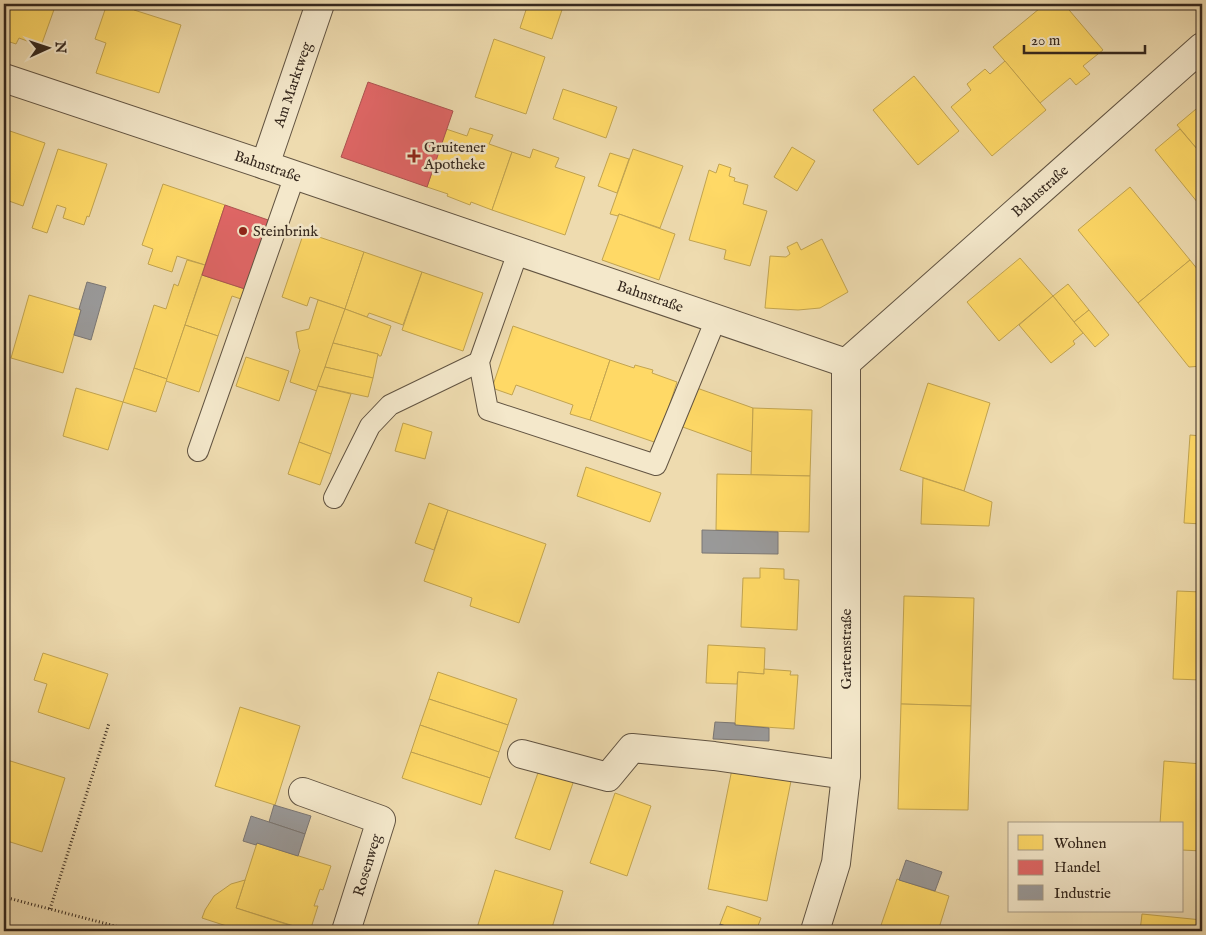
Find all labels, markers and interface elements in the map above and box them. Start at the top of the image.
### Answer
north arrow [22,22,72,72]
scale bar [1024,22,1145,54]
text: 20 m [1031,31,1061,50]
street label: Am Marktweg [269,39,317,131]
text: N [51,40,69,54]
place label: Gruitener Apotheke [423,138,486,174]
street label: Bahnstraße [232,146,304,187]
marker: Gruitener Apotheke [408,150,420,162]
street label: Bahnstraße [1008,161,1072,222]
place label: Steinbrink [253,222,319,241]
marker: Steinbrink [237,225,249,237]
street label: Bahnstraße [614,277,686,317]
street label: Gartenstraße [837,608,856,689]
legend [1008,822,1184,912]
street label: Rosenweg [349,831,386,899]
text: Wohnen [1054,834,1106,853]
text: Handel [1054,858,1101,877]
text: Industrie [1054,884,1111,903]

